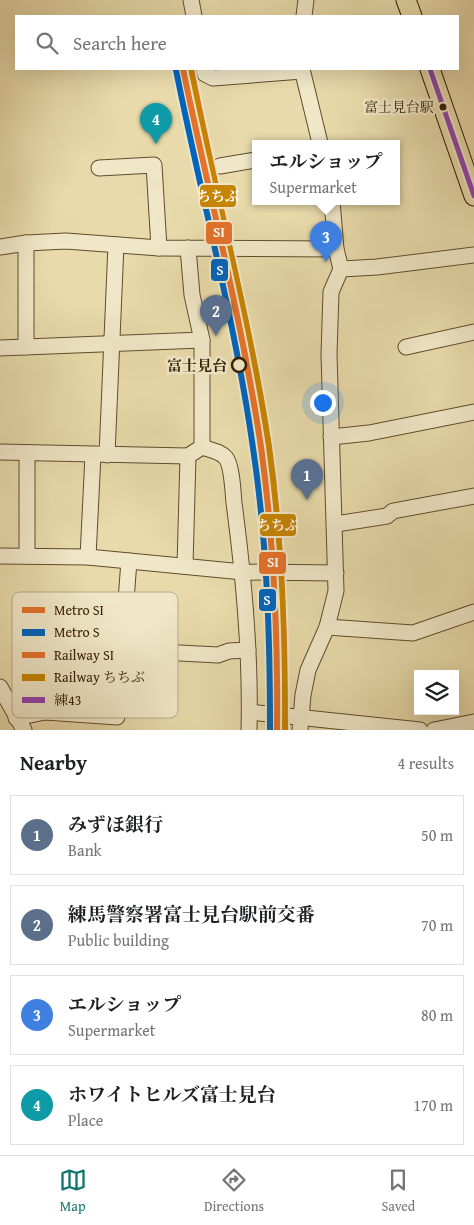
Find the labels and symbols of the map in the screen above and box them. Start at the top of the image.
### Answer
place label: 富士見台駅 [364,97,434,117]
marker: 富士見台駅 [438,102,448,112]
pin: 4 [140,103,172,144]
line badge: ちちぶ [199,184,237,208]
text: ちちぶ [197,186,239,206]
line badge: SI [205,221,233,245]
pin: 3 [310,221,342,262]
text: SI [213,222,225,242]
line badge: S [210,258,229,282]
text: S [216,260,224,280]
pin: 2 [200,295,232,336]
place label: 富士見台 [167,355,227,376]
marker: 富士見台 [231,357,247,373]
your location [310,390,336,416]
pin: 1 [291,459,323,500]
line badge: ちちぶ [259,513,297,537]
text: ちちぶ [257,515,299,535]
line badge: SI [258,551,287,575]
text: SI [267,552,279,572]
line badge: S [258,588,277,612]
text: S [263,590,271,610]
legend [12,592,178,718]
text: Metro SI [54,600,104,620]
text: Metro S [54,622,100,642]
text: Railway SI [54,645,114,665]
text: Railway ちちぶ [54,667,145,687]
text: 練43 [54,690,81,710]

